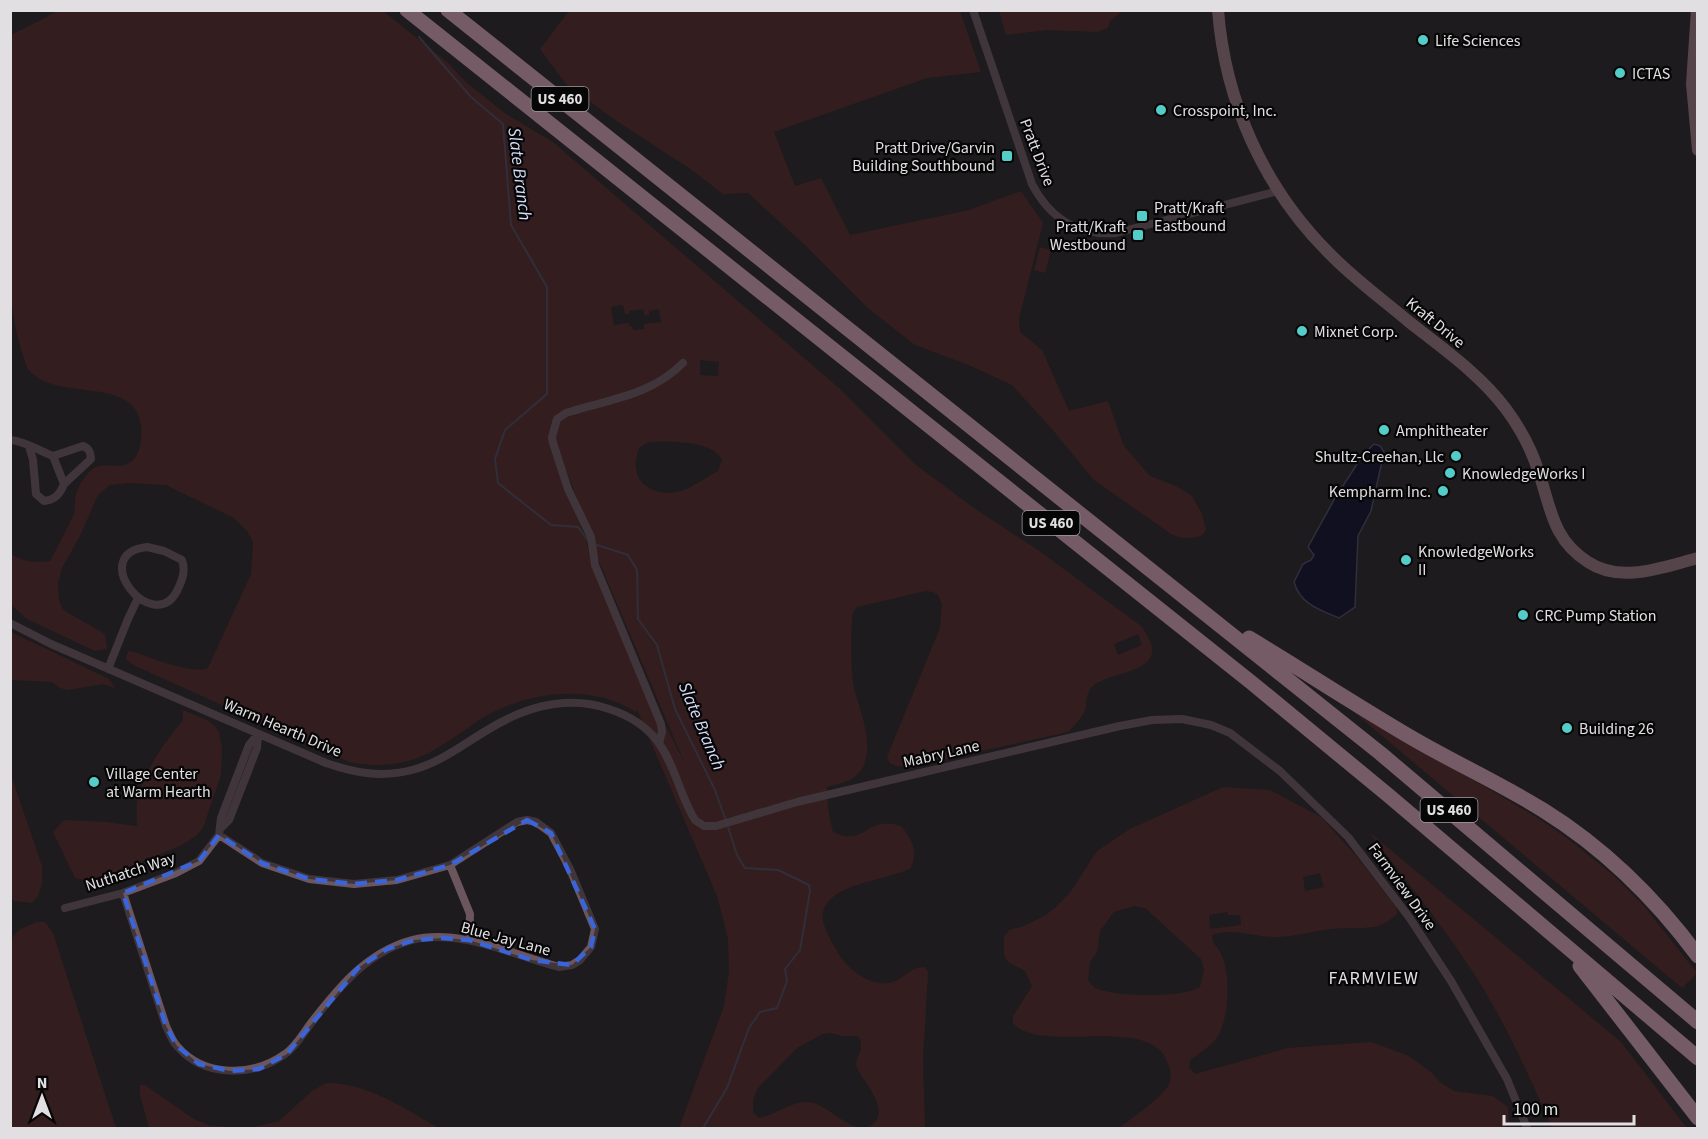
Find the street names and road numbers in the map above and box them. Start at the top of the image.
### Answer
road number: US 460 [532,87,588,111]
street label: Pratt Drive [1014,116,1060,189]
street label: Kraft Drive [1401,292,1469,353]
road number: US 460 [1022,511,1080,535]
street label: Warm Hearth Drive [220,693,345,763]
street label: Mabry Lane [901,735,982,773]
road number: US 460 [1420,798,1478,822]
street label: Farmview Drive [1363,838,1441,935]
street label: Nuthatch Way [83,847,179,897]
street label: Blue Jay Lane [458,916,553,962]

